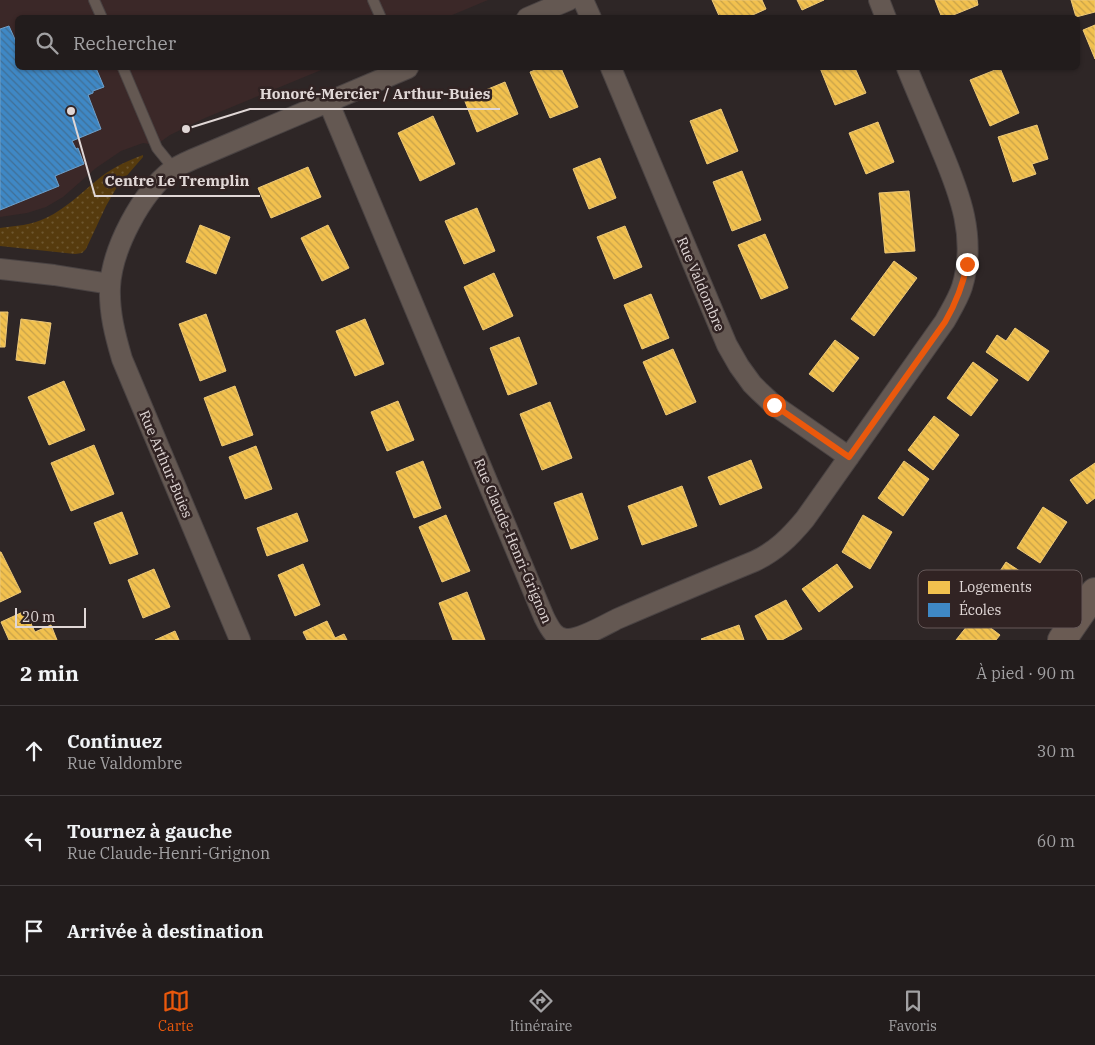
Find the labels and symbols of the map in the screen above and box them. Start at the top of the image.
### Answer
callout: Honoré-Mercier / Arthur-Buies [250,79,500,109]
text: Honoré-Mercier / Arthur-Buies [260,84,490,103]
callout: Centre Le Tremplin [95,166,260,196]
text: Centre Le Tremplin [105,171,249,190]
street label: Rue Valdombre [673,234,729,334]
route end [956,253,979,276]
route start [763,394,786,417]
street label: Rue Arthur-Buies [135,407,197,521]
street label: Rue Claude-Henri-Grignon [470,456,556,626]
legend [918,570,1082,628]
text: Logements [959,578,1032,596]
text: Écoles [959,600,1002,619]
scale bar [15,605,86,628]

